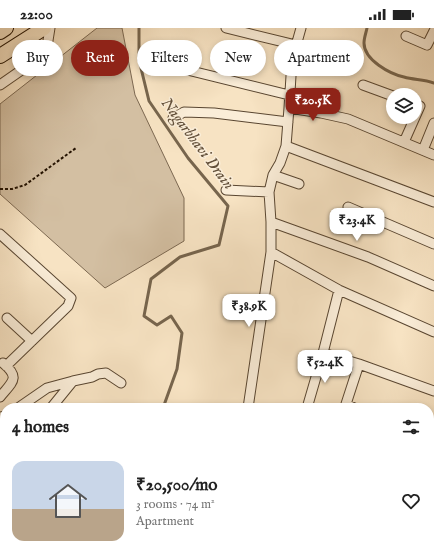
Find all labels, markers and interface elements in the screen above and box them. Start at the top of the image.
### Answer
text: 22:00 [20,5,53,24]
chip: Buy [12,40,63,76]
chip: Rent [71,40,129,76]
chip: Filters [137,40,202,76]
chip: New [210,40,266,76]
chip: Apartment [274,40,364,76]
pin: ₹20.5K [280,88,346,122]
map controls [386,88,422,124]
button: layers [386,88,422,124]
text: ₹20.5K [295,92,331,109]
water label: Nagarbhavi Drain [156,94,238,194]
pin: ₹23.4K [324,208,390,242]
text: ₹23.4K [338,212,376,229]
pin: ₹38.9K [216,294,282,328]
text: ₹38.9K [231,298,267,315]
pin: ₹52.4K [292,350,358,384]
text: ₹52.4K [307,354,343,371]
icon: filters [400,416,422,438]
text: 4 homes [12,417,69,438]
text: ₹20,500/mo [136,475,217,496]
icon: home [44,477,92,525]
icon: heart [400,490,422,512]
text: 3 rooms · 74 m² [136,496,215,513]
text: Apartment [136,513,194,530]

